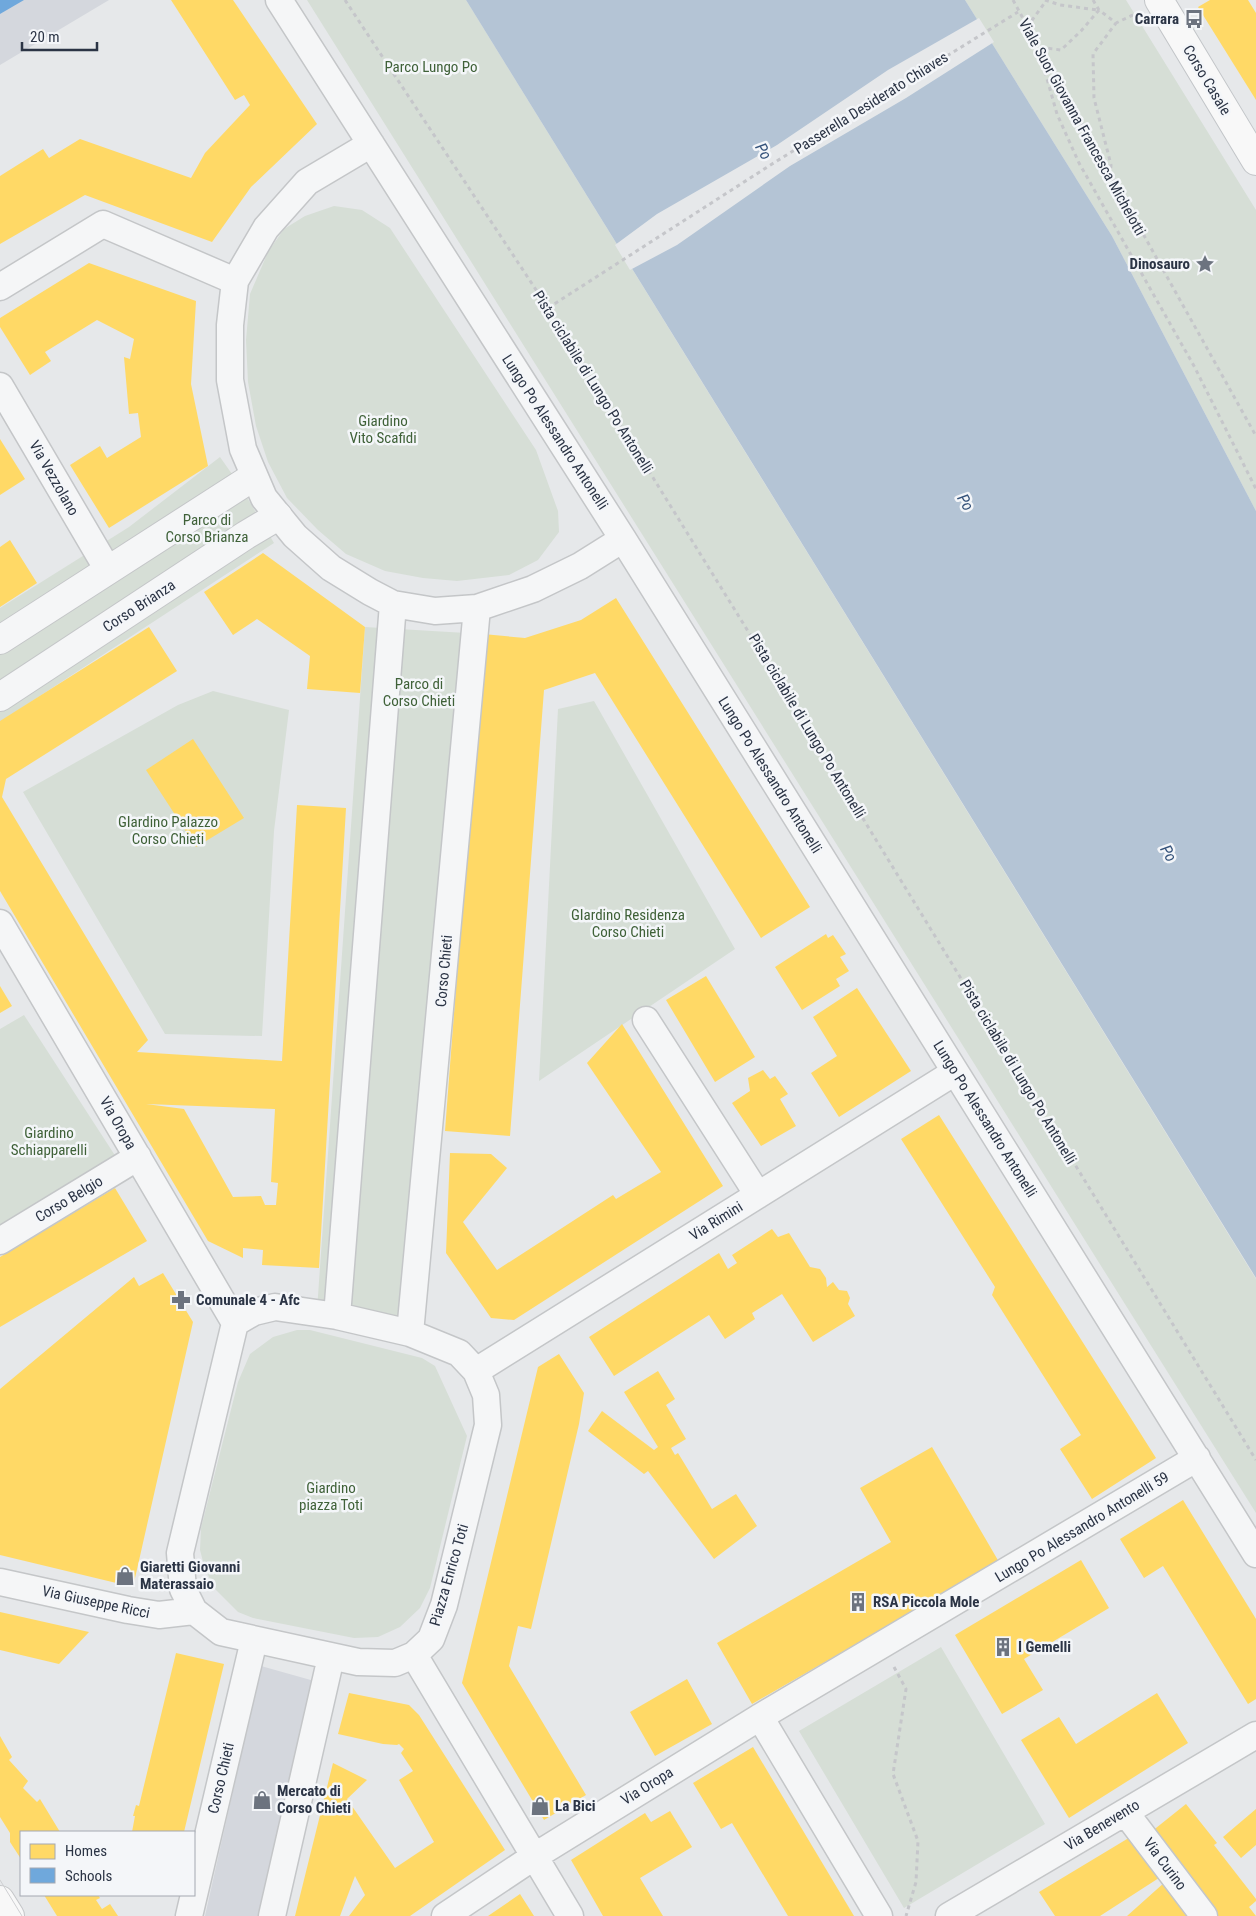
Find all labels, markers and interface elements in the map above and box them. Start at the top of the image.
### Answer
bus stop icon: Carrara [1183,8,1205,30]
place label: Carrara [1135,10,1179,28]
street label: Viale Suor Giovanna Francesca Michelotti [1015,15,1149,239]
scale bar [22,20,98,52]
text: 20 m [30,28,60,46]
street label: Corso Casale [1179,42,1235,118]
street label: Passerella Desiderato Chiaves [790,48,952,158]
park label: Parco Lungo Po [384,58,478,76]
water label: Po [751,139,776,163]
place icon: Dinosauro [1194,253,1216,275]
place label: Dinosauro [1129,255,1190,273]
street label: Pista ciclabile di Lungo Po Antonelli [529,287,657,477]
street label: Lungo Po Alessandro Antonelli [498,351,612,513]
park label: Giardino Vito Scafidi [349,412,417,447]
street label: Via Vezzolano [25,437,83,519]
water label: Po [953,490,978,514]
park label: Parco di Corso Brianza [166,511,248,546]
street label: Corso Brianza [99,576,179,636]
street label: Pista ciclabile di Lungo Po Antonelli [745,631,869,821]
park label: Parco di Corso Chieti [383,675,455,710]
street label: Lungo Po Alessandro Antonelli [714,693,826,857]
park label: GIardino Palazzo Corso Chieti [118,813,218,848]
water label: Po [1156,841,1181,865]
park label: GIardino Residenza Corso Chieti [571,906,685,941]
street label: Corso Chieti [432,934,456,1008]
street label: Pista ciclabile di Lungo Po Antonelli [956,977,1080,1167]
street label: Lungo Po Alessandro Antonelli [929,1037,1041,1201]
street label: Via Oropa [96,1093,140,1153]
park label: Giardino Schiapparelli [11,1124,87,1159]
street label: Corso Belgio [32,1172,106,1226]
street label: Via Rimini [686,1198,746,1244]
pharmacy icon: Comunale 4 - Afc [170,1289,192,1311]
place label: Comunale 4 - Afc [196,1291,300,1309]
street label: Lungo Po Alessandro Antonelli 59 [992,1468,1172,1586]
park label: Giardino piazza Toti [299,1479,363,1514]
street label: Piazza Enrico Toti [426,1522,472,1628]
place label: Giaretti Giovanni Materassaio [140,1558,240,1593]
shop icon: Giaretti Giovanni Materassaio [114,1565,136,1587]
street label: Via Giuseppe Ricci [40,1582,152,1622]
building icon: RSA Piccola Mole [847,1591,869,1613]
place label: RSA Piccola Mole [873,1593,979,1611]
building icon: I Gemelli [992,1636,1014,1658]
place label: I Gemelli [1018,1638,1071,1656]
street label: Corso Chieti [204,1741,238,1815]
street label: Via Oropa [618,1763,676,1809]
place label: Mercato di Corso Chieti [277,1782,351,1817]
shop icon: Mercato di Corso Chieti [251,1789,273,1811]
shop icon: La Bici [529,1795,551,1817]
street label: Via Benevento [1061,1796,1143,1854]
place label: La Bici [555,1797,596,1815]
legend [20,1831,195,1896]
street label: Via Curino [1139,1834,1191,1894]
text: Homes [65,1842,107,1860]
text: Schools [65,1867,112,1885]

